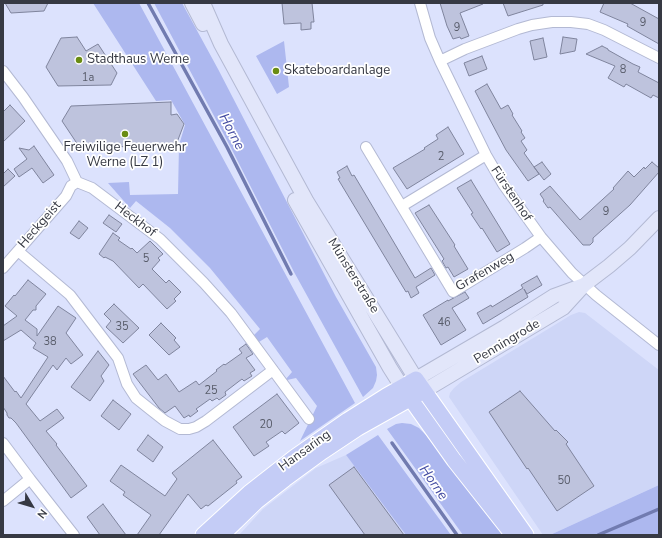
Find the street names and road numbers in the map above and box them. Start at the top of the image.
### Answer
street label: Fürstenhof [487,164,535,224]
street label: Heckgeist [15,198,65,252]
street label: Heckhof [111,199,159,241]
street label: Münsterstraße [324,236,382,316]
street label: Grafenweg [453,249,517,295]
street label: Penningrode [471,316,543,368]
street label: Hansaring [276,427,334,475]

